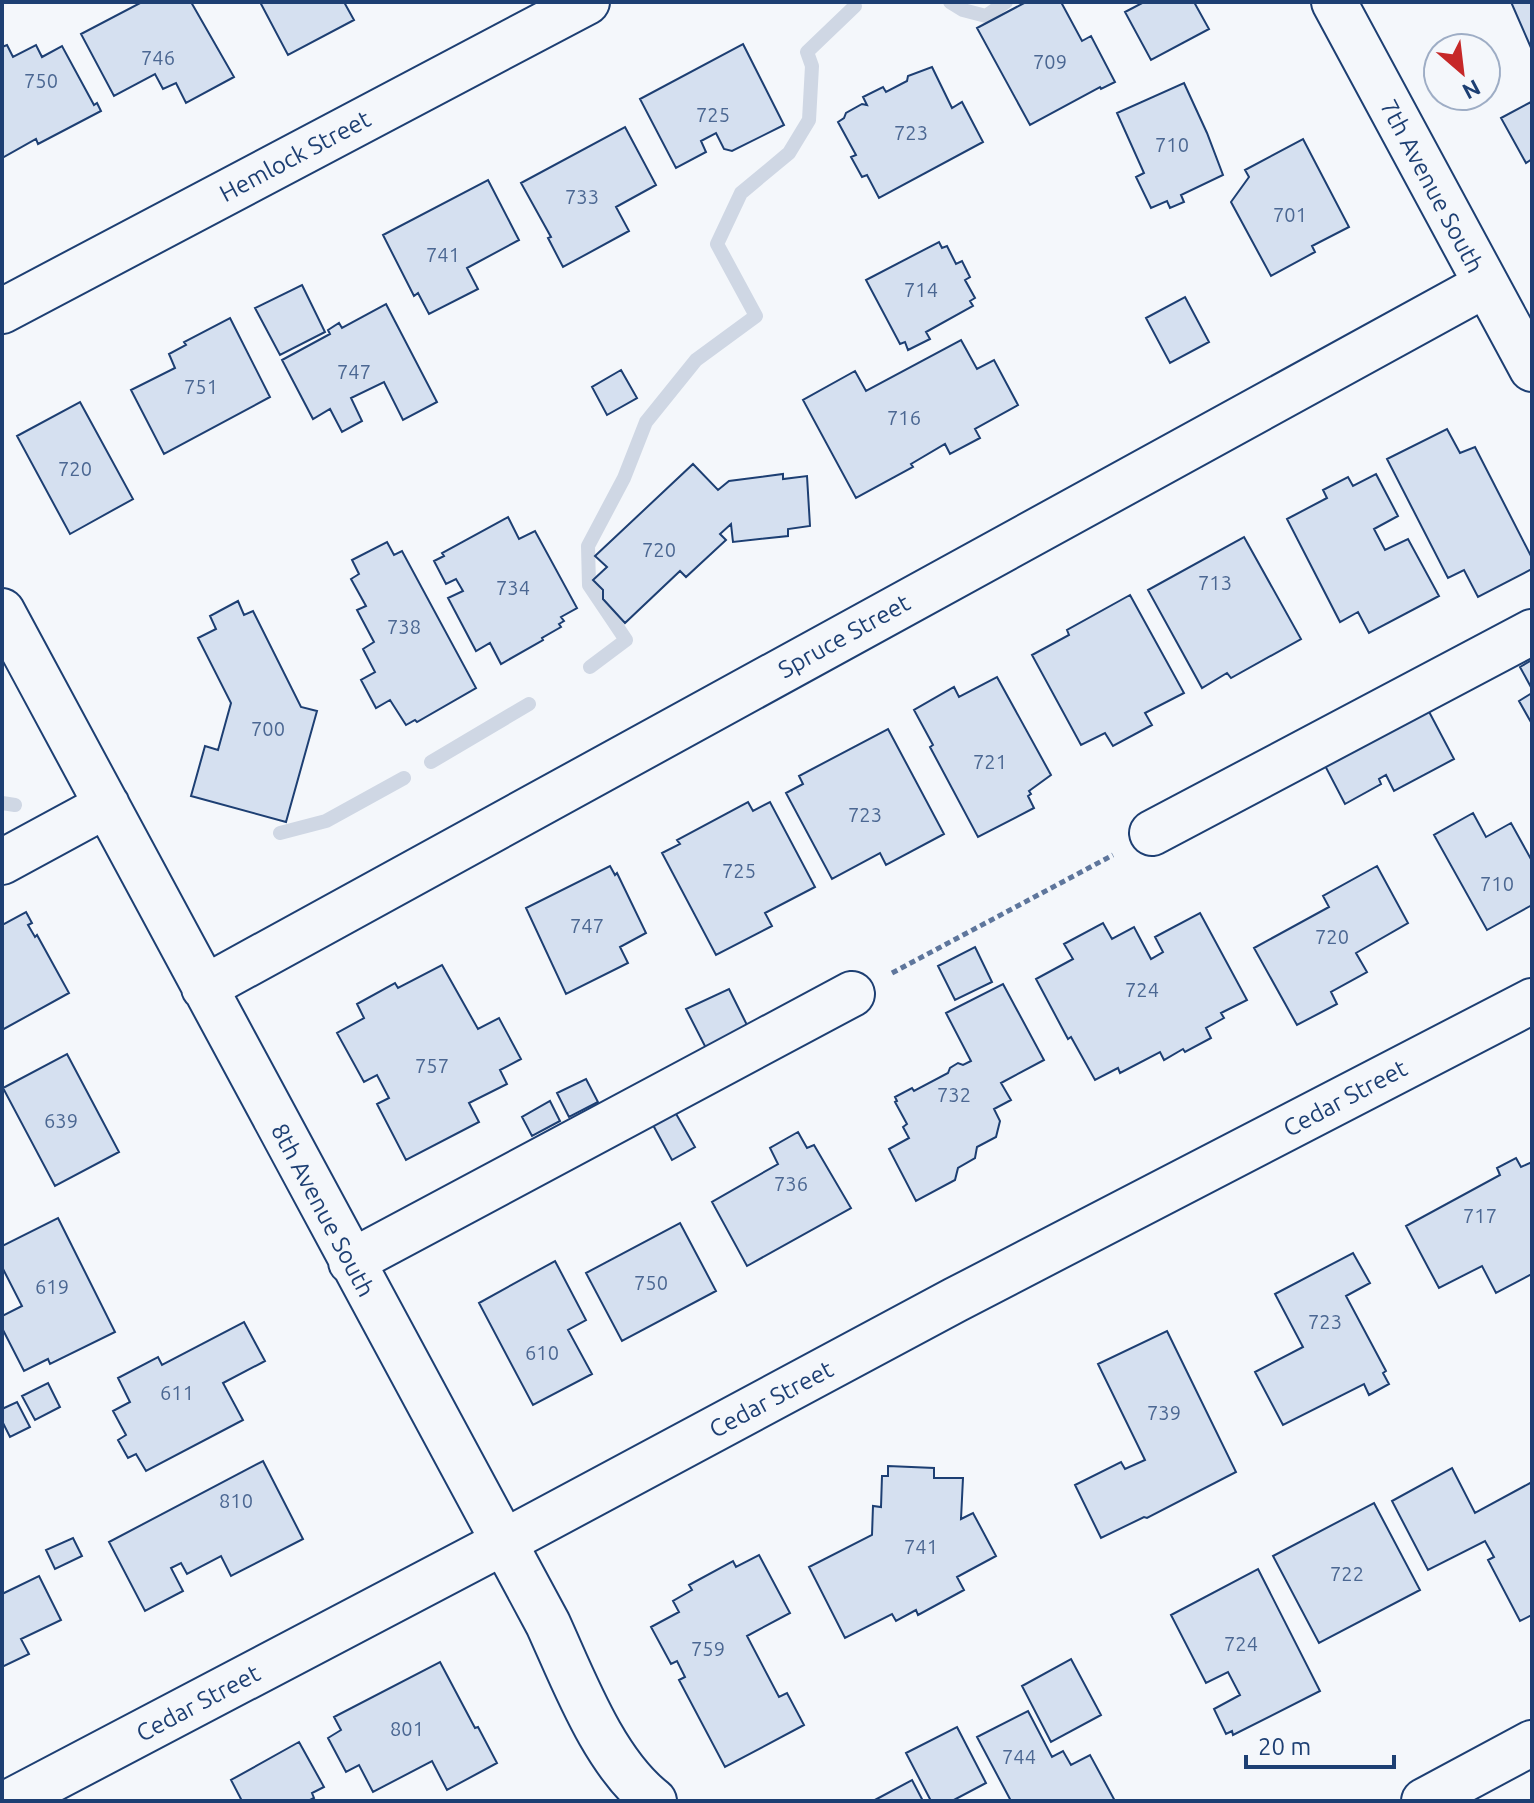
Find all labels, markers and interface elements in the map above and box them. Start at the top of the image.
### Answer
north arrow [1422,32,1502,112]
house number: 746 [141,46,175,69]
house number: 709 [1033,50,1067,73]
house number: 750 [24,69,58,92]
text: N [1459,75,1485,105]
street label: 7th Avenue South [1375,95,1489,277]
house number: 725 [696,103,730,126]
street label: Hemlock Street [215,105,375,207]
house number: 723 [894,121,928,144]
house number: 710 [1155,133,1189,156]
house number: 733 [565,185,599,208]
house number: 701 [1273,203,1307,226]
house number: 741 [426,243,460,266]
house number: 714 [904,278,938,301]
house number: 747 [337,360,371,383]
house number: 751 [184,375,218,398]
house number: 716 [887,406,921,429]
house number: 720 [58,457,92,480]
house number: 720 [642,538,676,561]
house number: 713 [1198,571,1232,594]
house number: 734 [496,576,530,599]
street label: Spruce Street [773,588,915,683]
house number: 738 [387,615,421,638]
house number: 700 [251,717,285,740]
house number: 721 [973,750,1007,773]
house number: 723 [848,803,882,826]
house number: 725 [722,859,756,882]
house number: 710 [1480,872,1514,895]
house number: 747 [570,914,604,937]
house number: 720 [1315,925,1349,948]
house number: 724 [1125,978,1159,1001]
house number: 757 [415,1054,449,1077]
street label: Cedar Street [1279,1054,1412,1142]
house number: 732 [937,1083,971,1106]
house number: 639 [44,1109,78,1132]
street label: 8th Avenue South [266,1119,380,1301]
house number: 736 [774,1172,808,1195]
house number: 717 [1463,1204,1497,1227]
house number: 750 [634,1271,668,1294]
house number: 619 [35,1275,69,1298]
house number: 723 [1308,1310,1342,1333]
house number: 610 [525,1341,559,1364]
street label: Cedar Street [705,1355,838,1443]
house number: 611 [160,1381,194,1404]
house number: 739 [1147,1401,1181,1424]
house number: 810 [219,1489,253,1512]
house number: 741 [904,1535,938,1558]
house number: 722 [1330,1562,1364,1585]
house number: 724 [1224,1632,1258,1655]
house number: 759 [691,1637,725,1660]
street label: Cedar Street [132,1659,265,1747]
house number: 801 [390,1717,424,1740]
scale bar [1246,1719,1394,1769]
text: 20 m [1258,1733,1311,1760]
house number: 744 [1002,1745,1036,1768]

